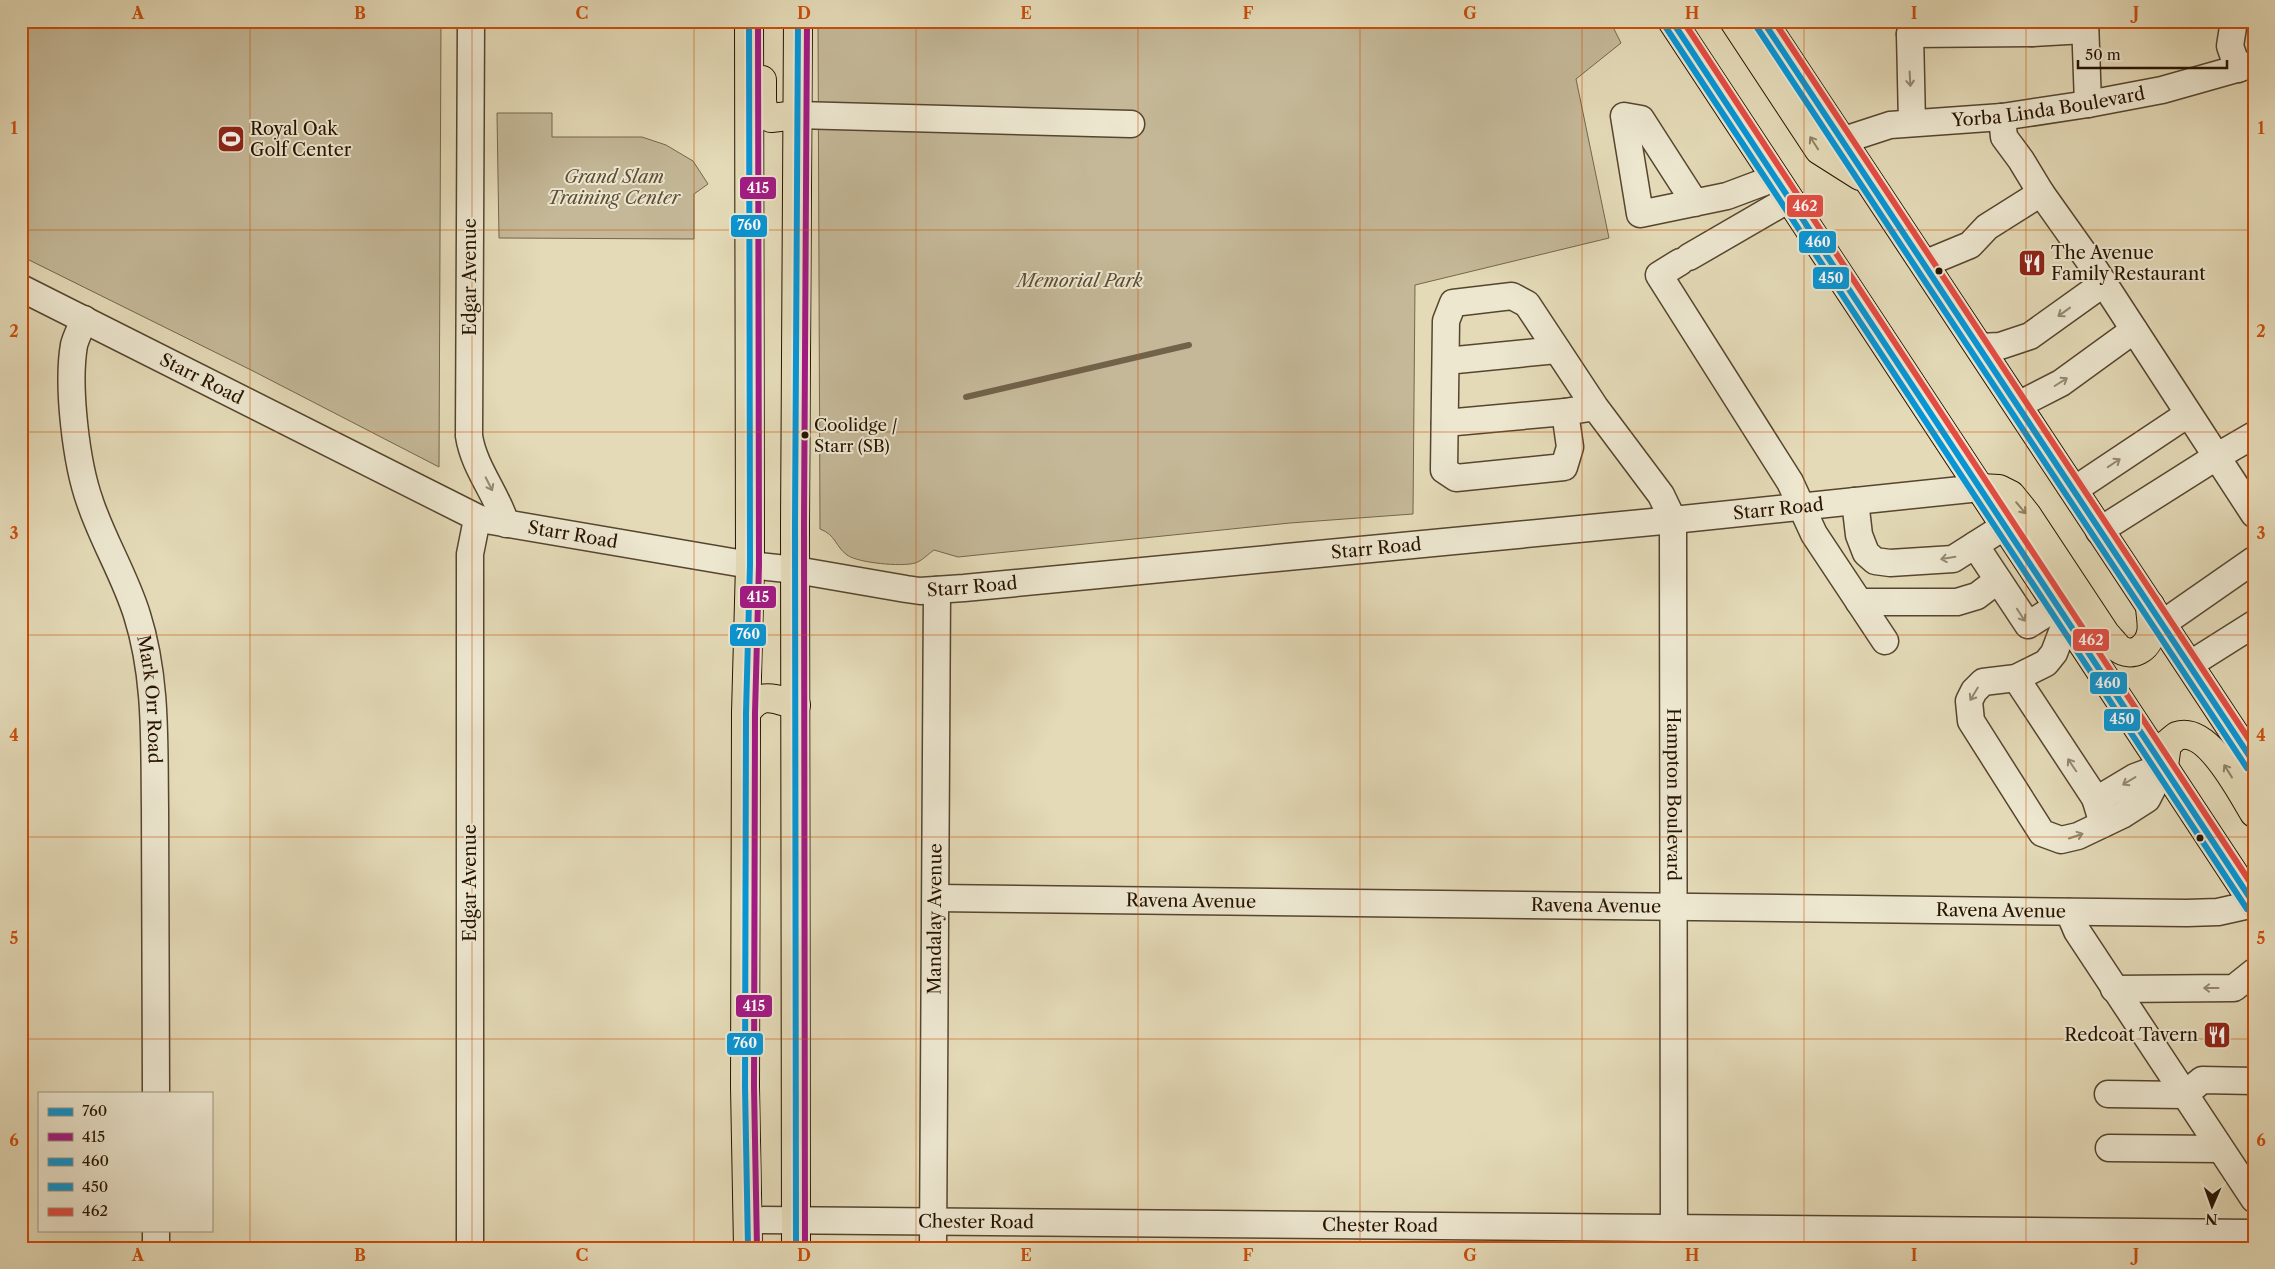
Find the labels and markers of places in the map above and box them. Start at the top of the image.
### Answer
place label: Royal Oak Golf Center [250,118,352,161]
sports icon: Royal Oak Golf Center [216,124,246,154]
place label: The Avenue Family Restaurant [2051,242,2206,285]
restaurant icon: The Avenue Family Restaurant [2017,248,2047,278]
unlabelled marker [1934,266,1944,276]
place label: Coolidge / Starr (SB) [814,415,898,456]
marker: Coolidge / Starr (SB) [800,430,810,440]
unlabelled marker [2195,833,2205,843]
restaurant icon: Redcoat Tavern [2202,1020,2232,1050]
place label: Redcoat Tavern [2064,1024,2198,1046]

